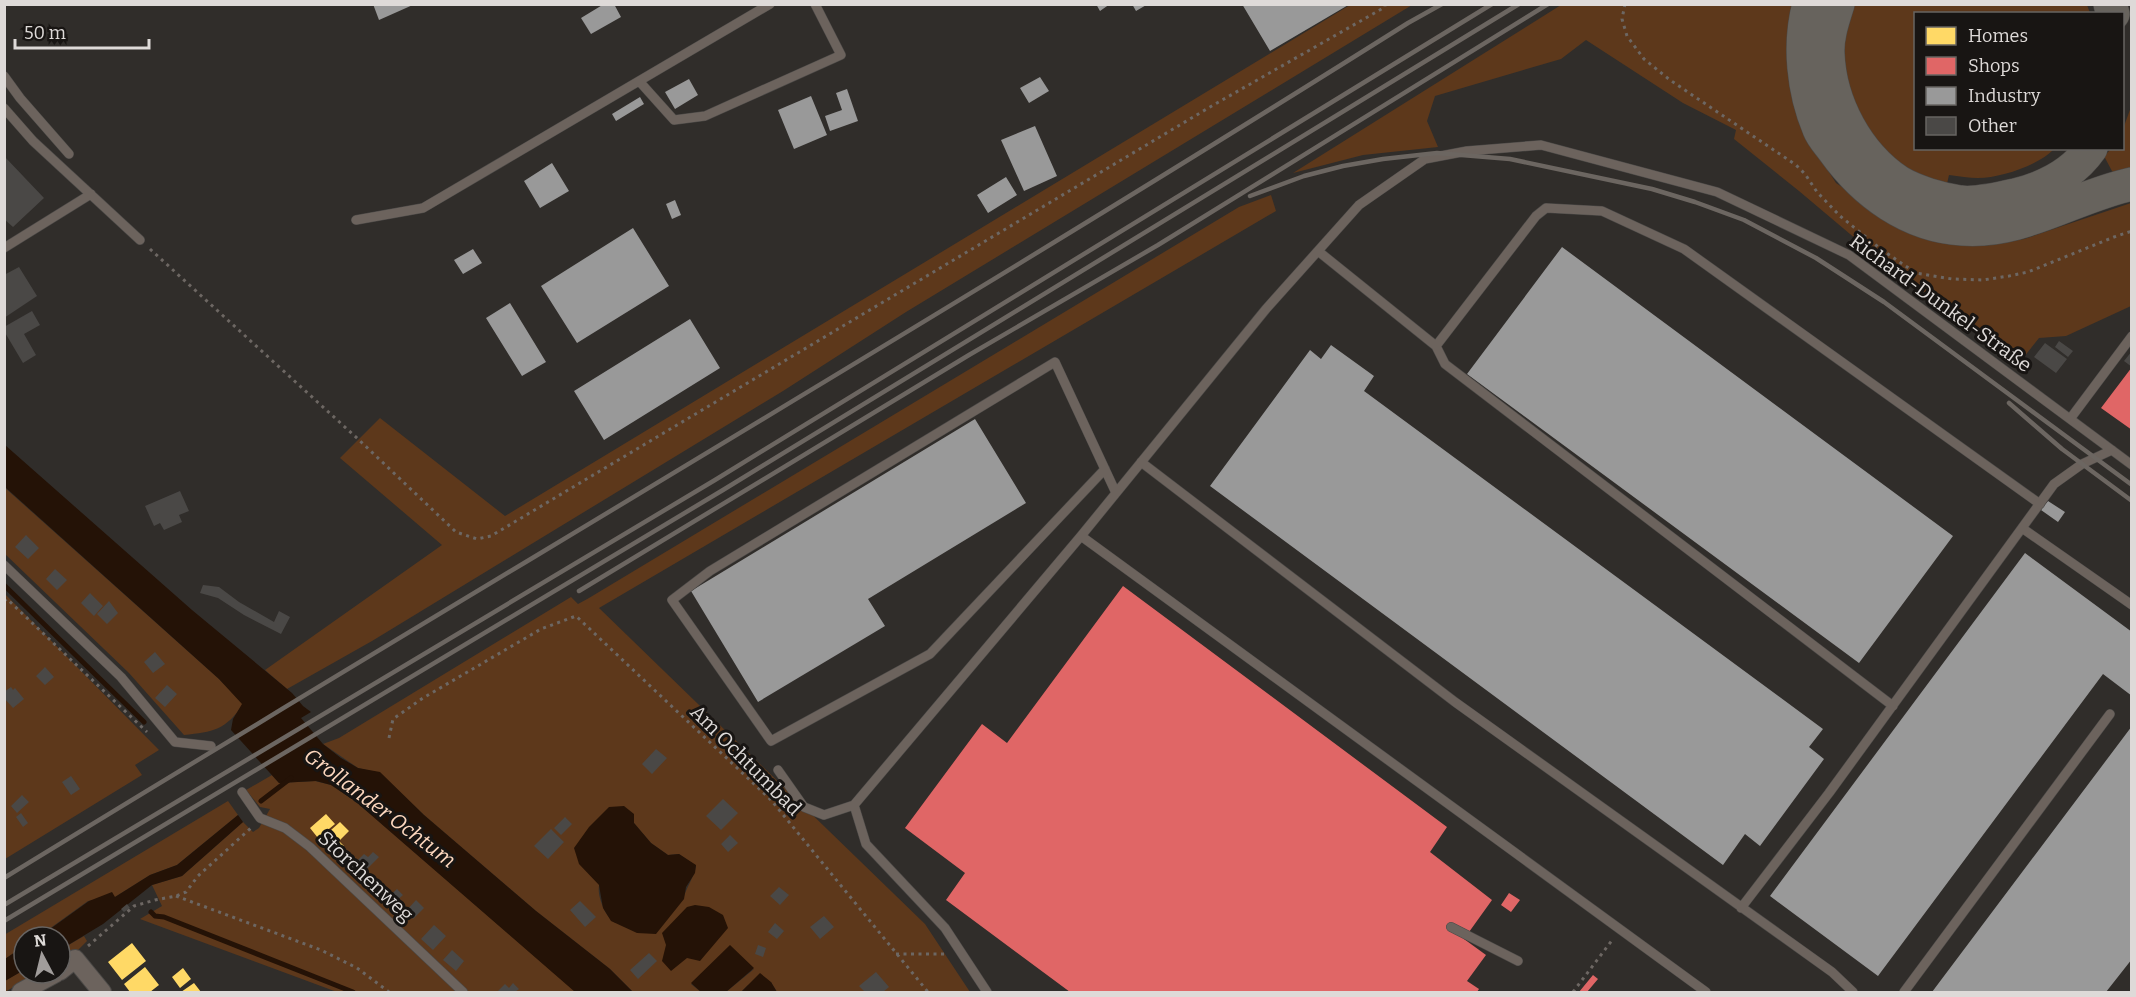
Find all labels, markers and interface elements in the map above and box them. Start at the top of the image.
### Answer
scale bar [15,12,148,50]
legend [1914,12,2124,150]
text: 50 m [24,22,66,44]
text: Homes [1968,25,2028,47]
text: Shops [1968,55,2020,77]
text: Industry [1968,85,2041,107]
text: Other [1968,115,2017,137]
street label: Richard-Dunkel-Straße [1845,229,2037,377]
street label: Am Ochtumbad [686,700,807,821]
water label: Grollander Ochtum [299,742,461,874]
street label: Storchenweg [313,826,419,926]
north arrow [12,925,72,985]
text: N [33,930,48,951]

